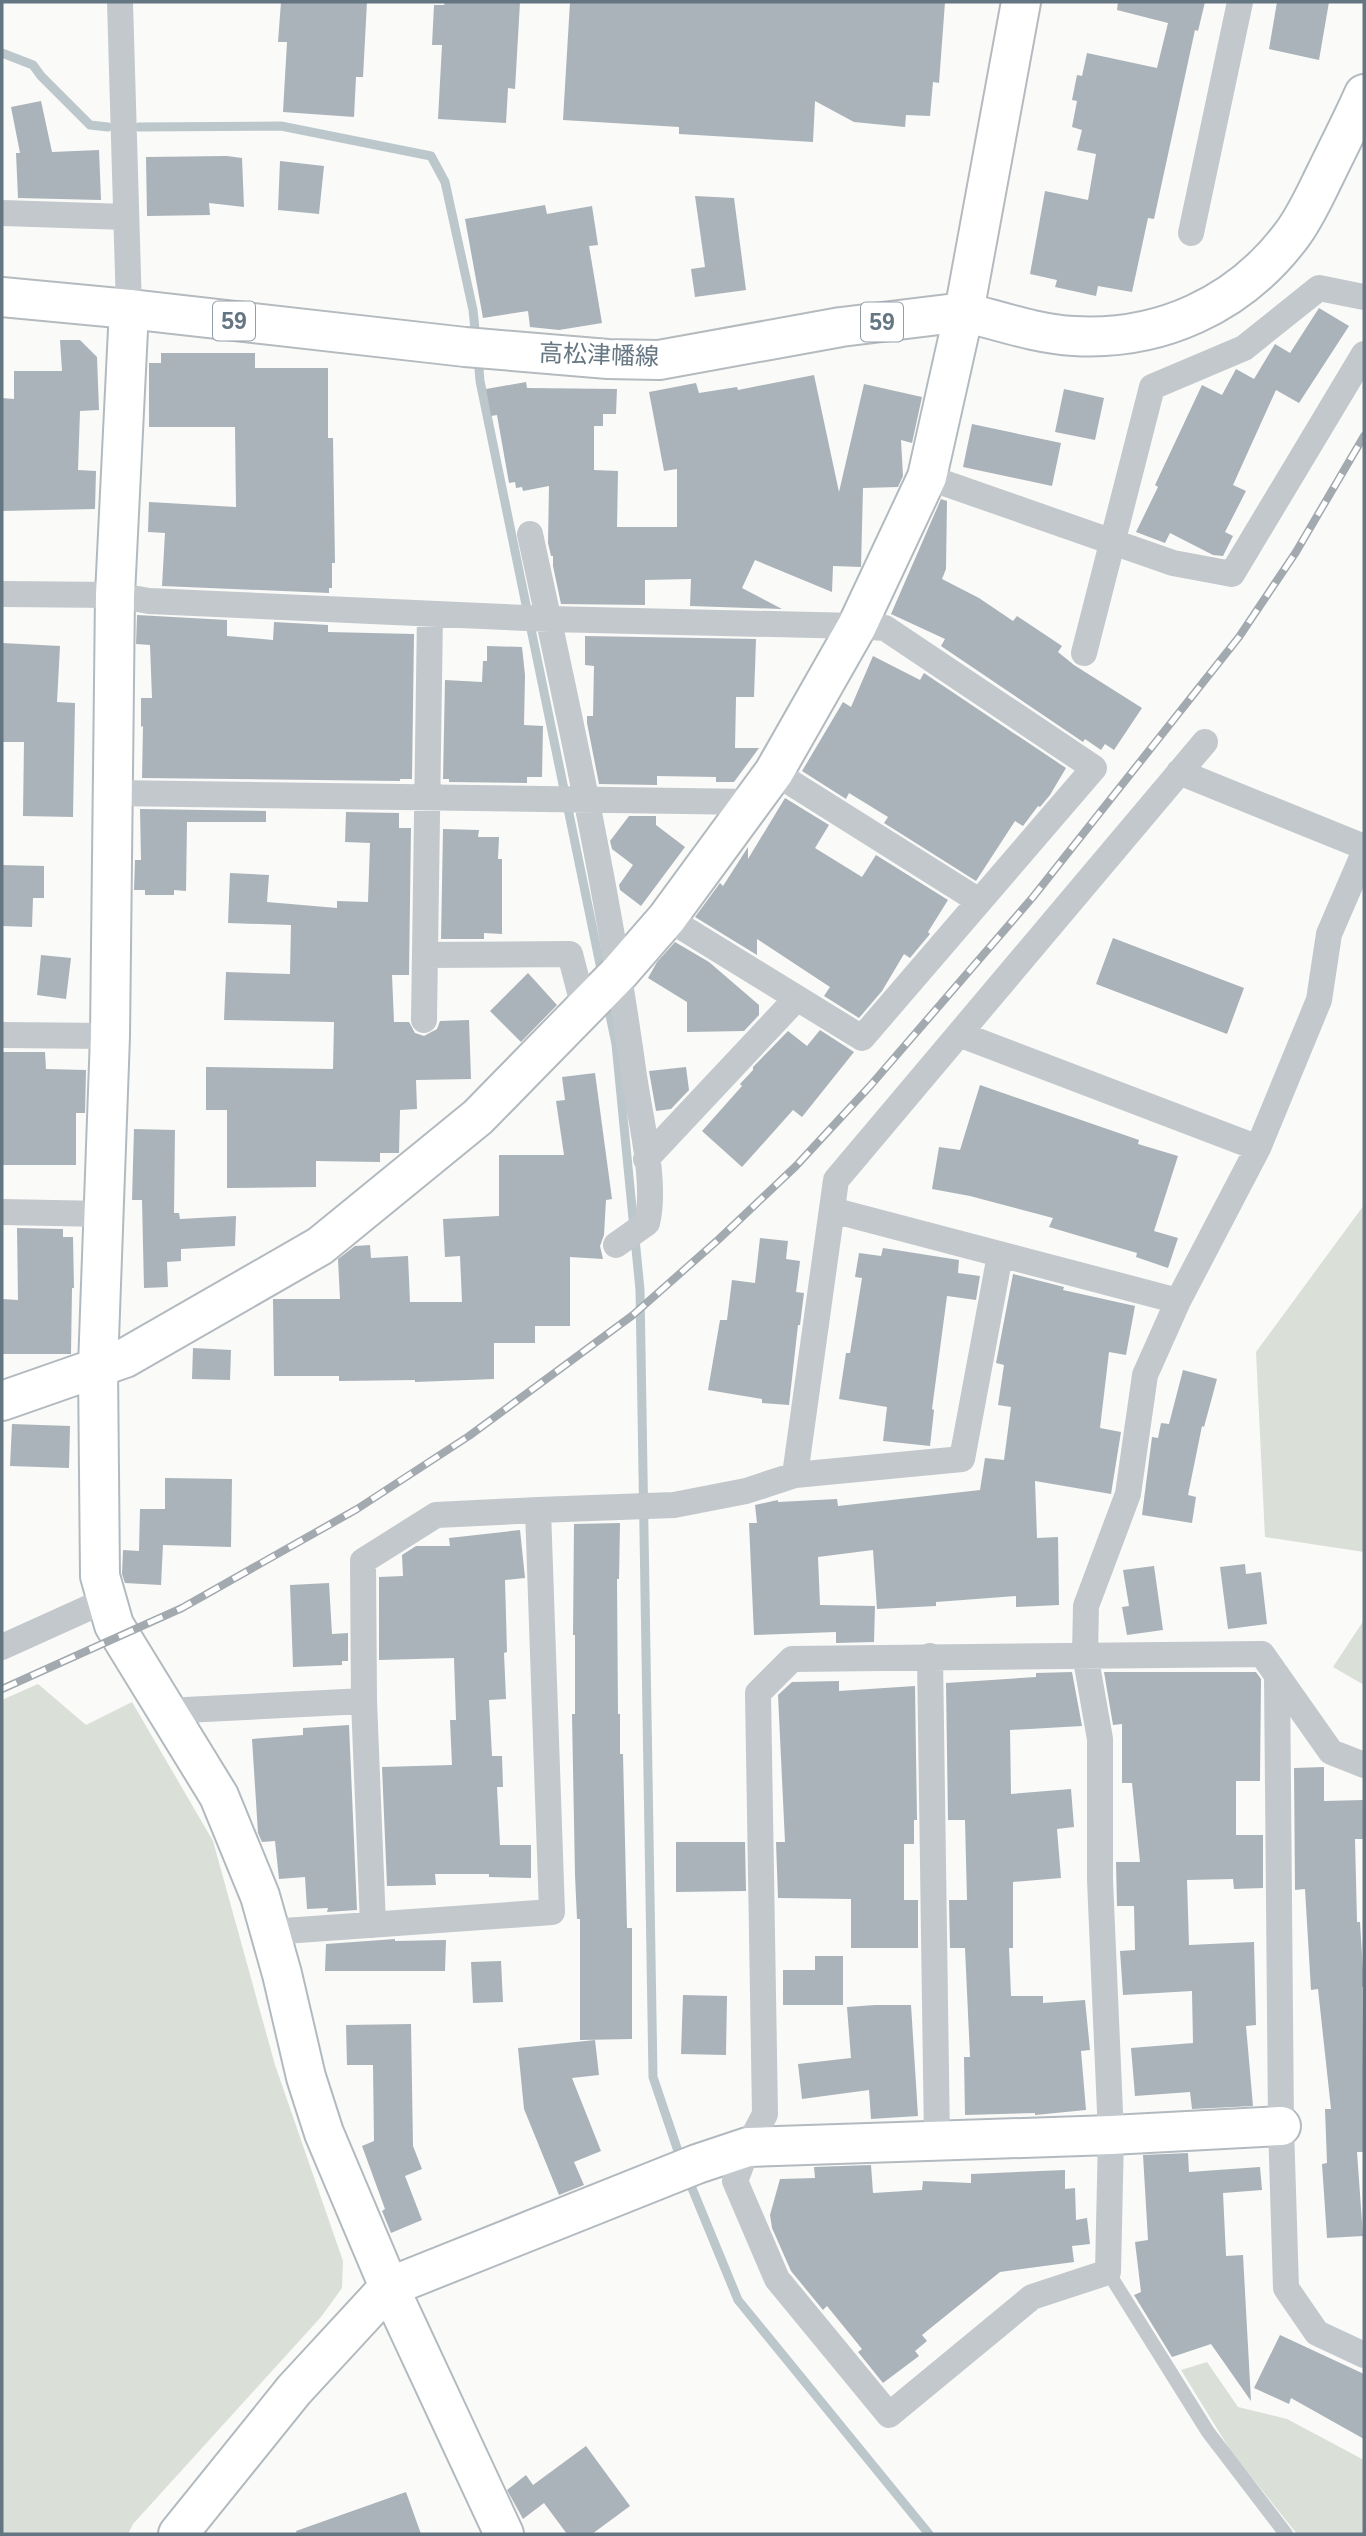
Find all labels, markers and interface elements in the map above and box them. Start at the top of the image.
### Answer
road number: 59 [213,302,255,340]
road number: 59 [861,302,903,342]
street label: 高松津幡線 [539,339,659,370]

